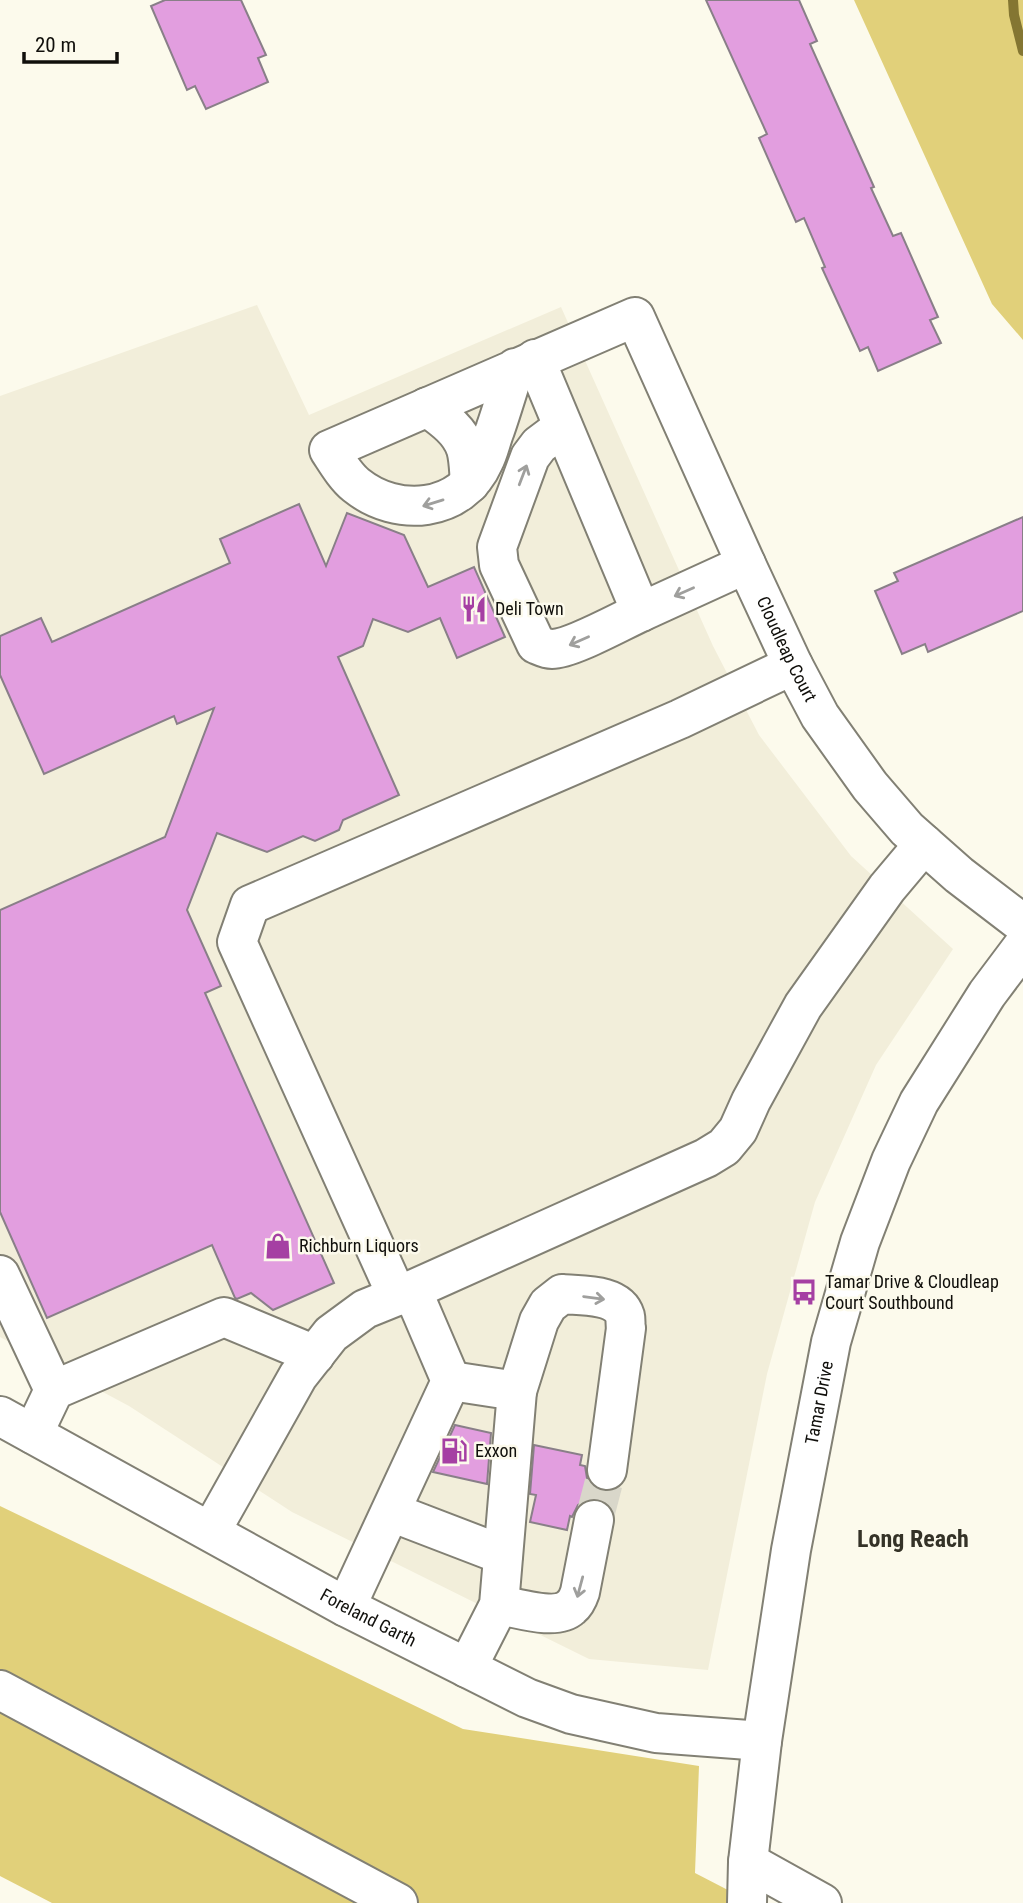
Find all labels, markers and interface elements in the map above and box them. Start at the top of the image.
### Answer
scale bar [24,21,117,65]
text: 20 m [35,33,76,57]
one-way arrow [518,464,531,486]
one-way arrow [423,497,445,510]
one-way arrow [674,586,695,599]
street label: Cloudleap Court [753,593,821,705]
restaurant icon: Deli Town [459,594,489,624]
place label: Deli Town [495,598,564,619]
one-way arrow [569,635,590,648]
shop icon: Richburn Liquors [263,1231,293,1261]
place label: Richburn Liquors [299,1235,419,1256]
place label: Tamar Drive & Cloudleap Court Southbound [825,1271,999,1313]
bus stop icon: Tamar Drive & Cloudleap Court Southbound [789,1277,819,1307]
one-way arrow [582,1292,605,1305]
street label: Tamar Drive [801,1359,837,1446]
fuel station icon: Exxon [439,1436,469,1466]
place label: Exxon [475,1440,517,1461]
district label: Long Reach [857,1525,969,1553]
one-way arrow [573,1575,586,1598]
street label: Foreland Garth [317,1584,420,1651]

